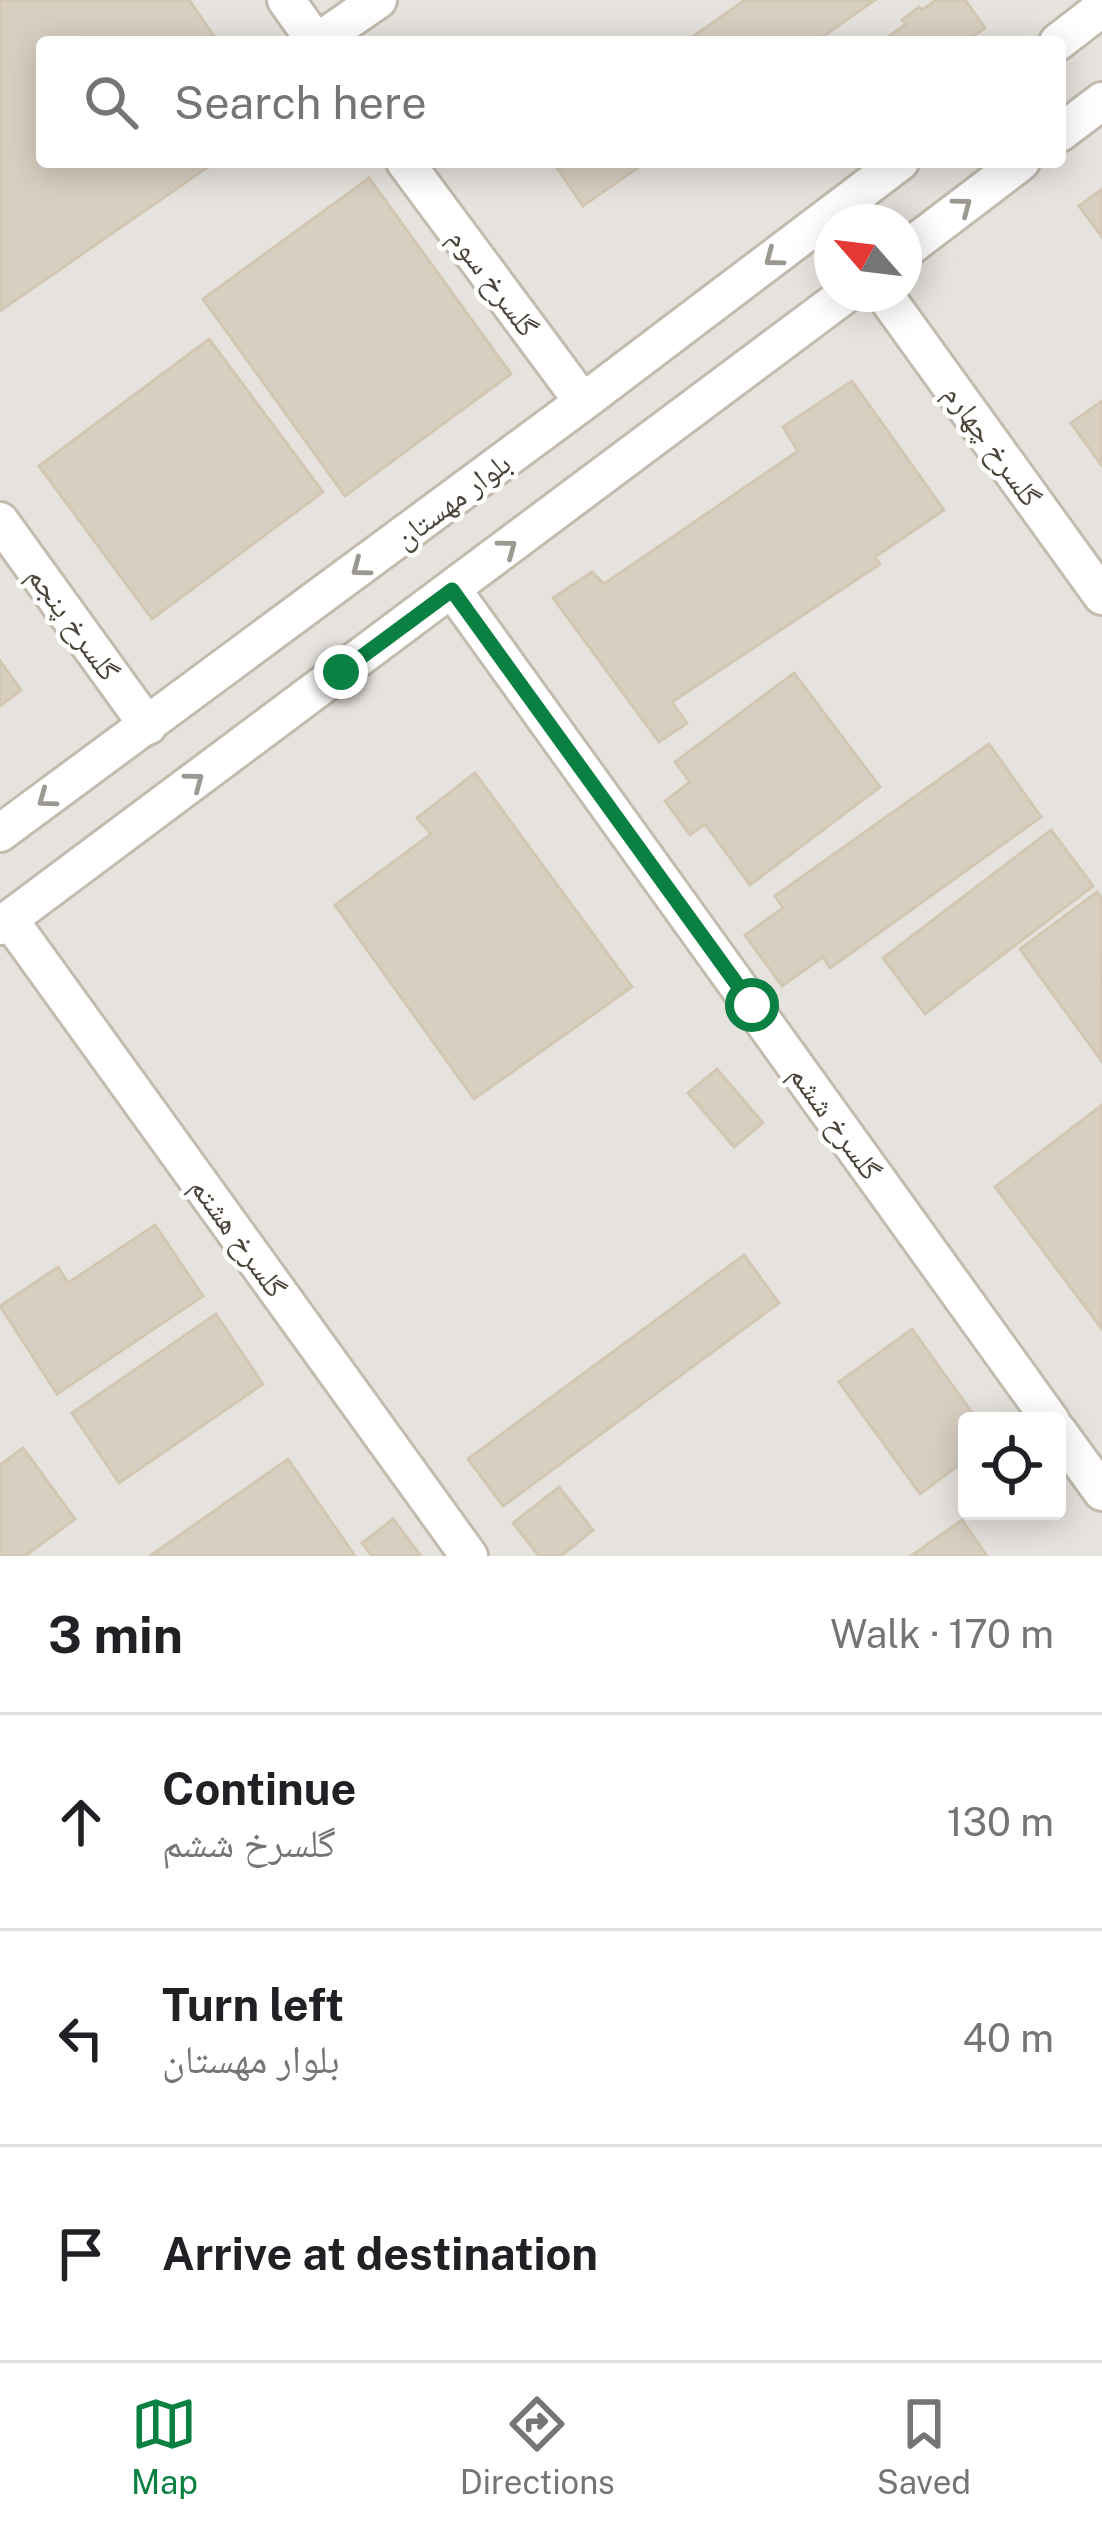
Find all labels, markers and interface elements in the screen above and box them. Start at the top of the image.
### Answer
search box [36,36,1066,168]
icon: search [78,69,144,135]
text: Search here [174,76,427,129]
one-way arrow [949,199,971,221]
north arrow [814,204,922,312]
street label: گلسرخ سوم [440,221,546,345]
one-way arrow [765,244,787,265]
street label: گلسرخ چهارم [935,377,1049,514]
street label: بلوار مهستان [387,445,518,556]
one-way arrow [495,540,516,562]
one-way arrow [352,553,373,575]
street label: گلسرخ پنجم [18,559,128,689]
route end [314,645,368,699]
one-way arrow [182,773,203,795]
one-way arrow [37,785,59,807]
route start [725,978,779,1032]
street label: گلسرخ ششم [780,1057,890,1188]
street label: گلسرخ هشتم [181,1170,295,1306]
map controls [958,1412,1066,1520]
button: locate [958,1412,1066,1520]
text: 3 min [48,1605,183,1664]
text: Walk · 170 m [830,1611,1054,1657]
text: Continue [162,1762,356,1815]
icon: ahead [48,1789,114,1855]
text: 130 m [947,1799,1054,1845]
text: گلسرخ ششم [162,1820,336,1866]
text: Turn left [162,1978,344,2031]
icon: left [48,2005,114,2071]
text: 40 m [962,2015,1054,2061]
text: بلوار مهستان [162,2036,340,2082]
icon: arrive [48,2221,114,2287]
text: Arrive at destination [162,2227,598,2280]
tab: Map [131,2391,198,2501]
tab: Directions [460,2391,615,2501]
tab: Saved [877,2391,971,2501]

